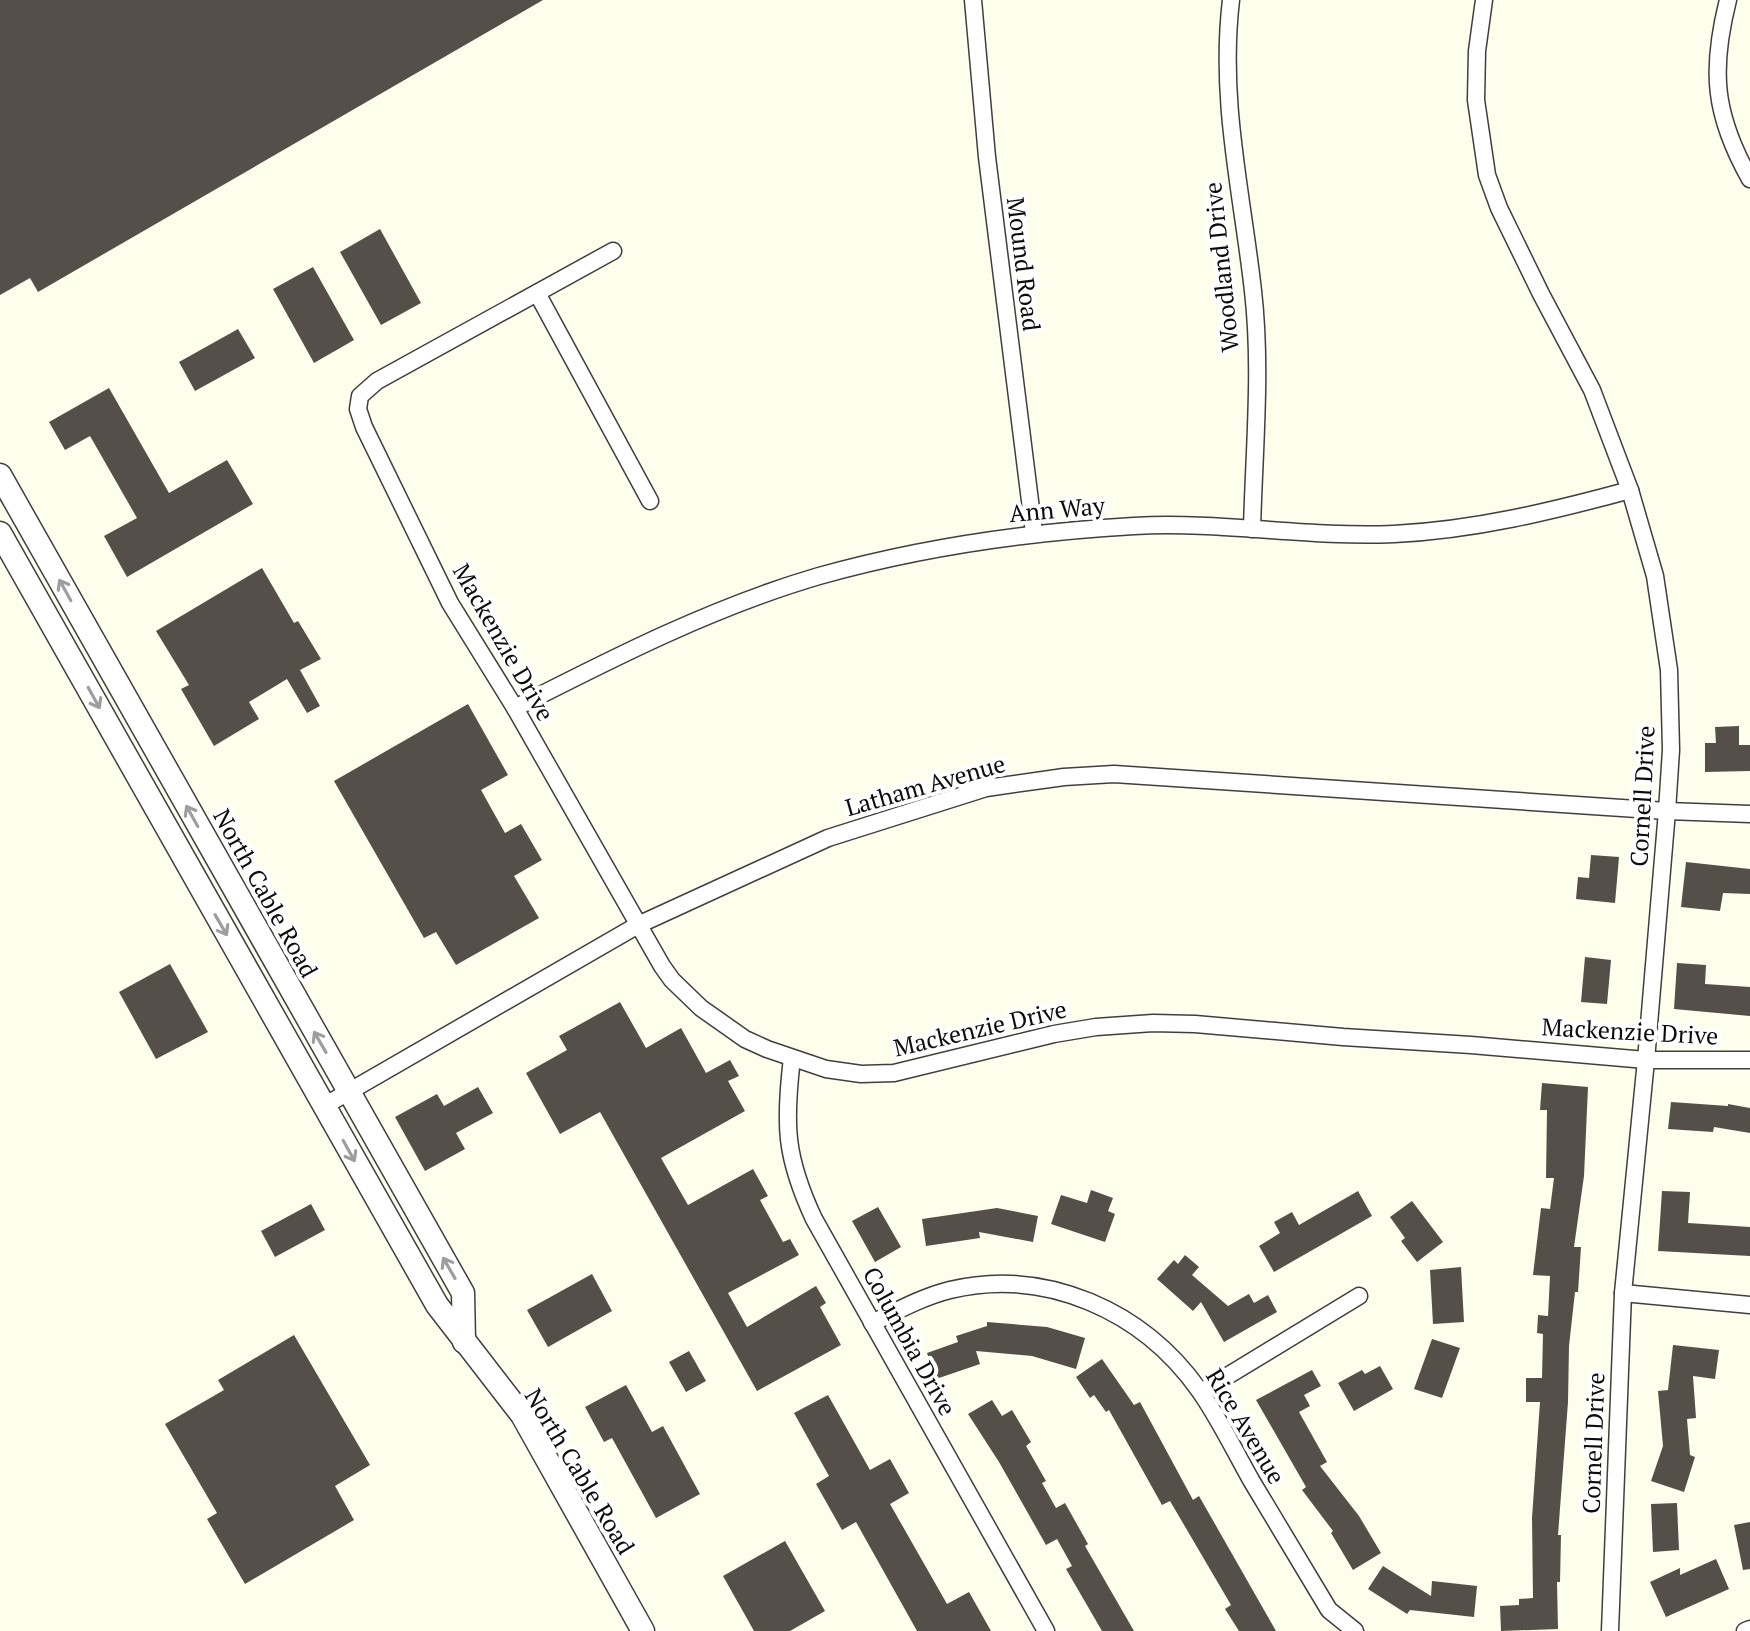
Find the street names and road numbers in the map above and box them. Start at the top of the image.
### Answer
street label: Woodland Drive [1196,180,1246,354]
street label: Mound Road [1000,195,1048,333]
street label: Ann Way [1008,489,1107,529]
street label: Mackenzie Drive [446,558,562,726]
street label: Cornell Drive [1622,725,1662,867]
street label: Latham Avenue [841,747,1009,823]
street label: North Cable Road [206,803,326,983]
street label: Mackenzie Drive [890,993,1070,1063]
street label: Mackenzie Drive [1541,1010,1719,1052]
street label: Columbia Drive [856,1261,964,1421]
street label: Rice Avenue [1199,1362,1293,1490]
street label: Cornell Drive [1575,1372,1611,1514]
street label: North Cable Road [518,1382,642,1560]

